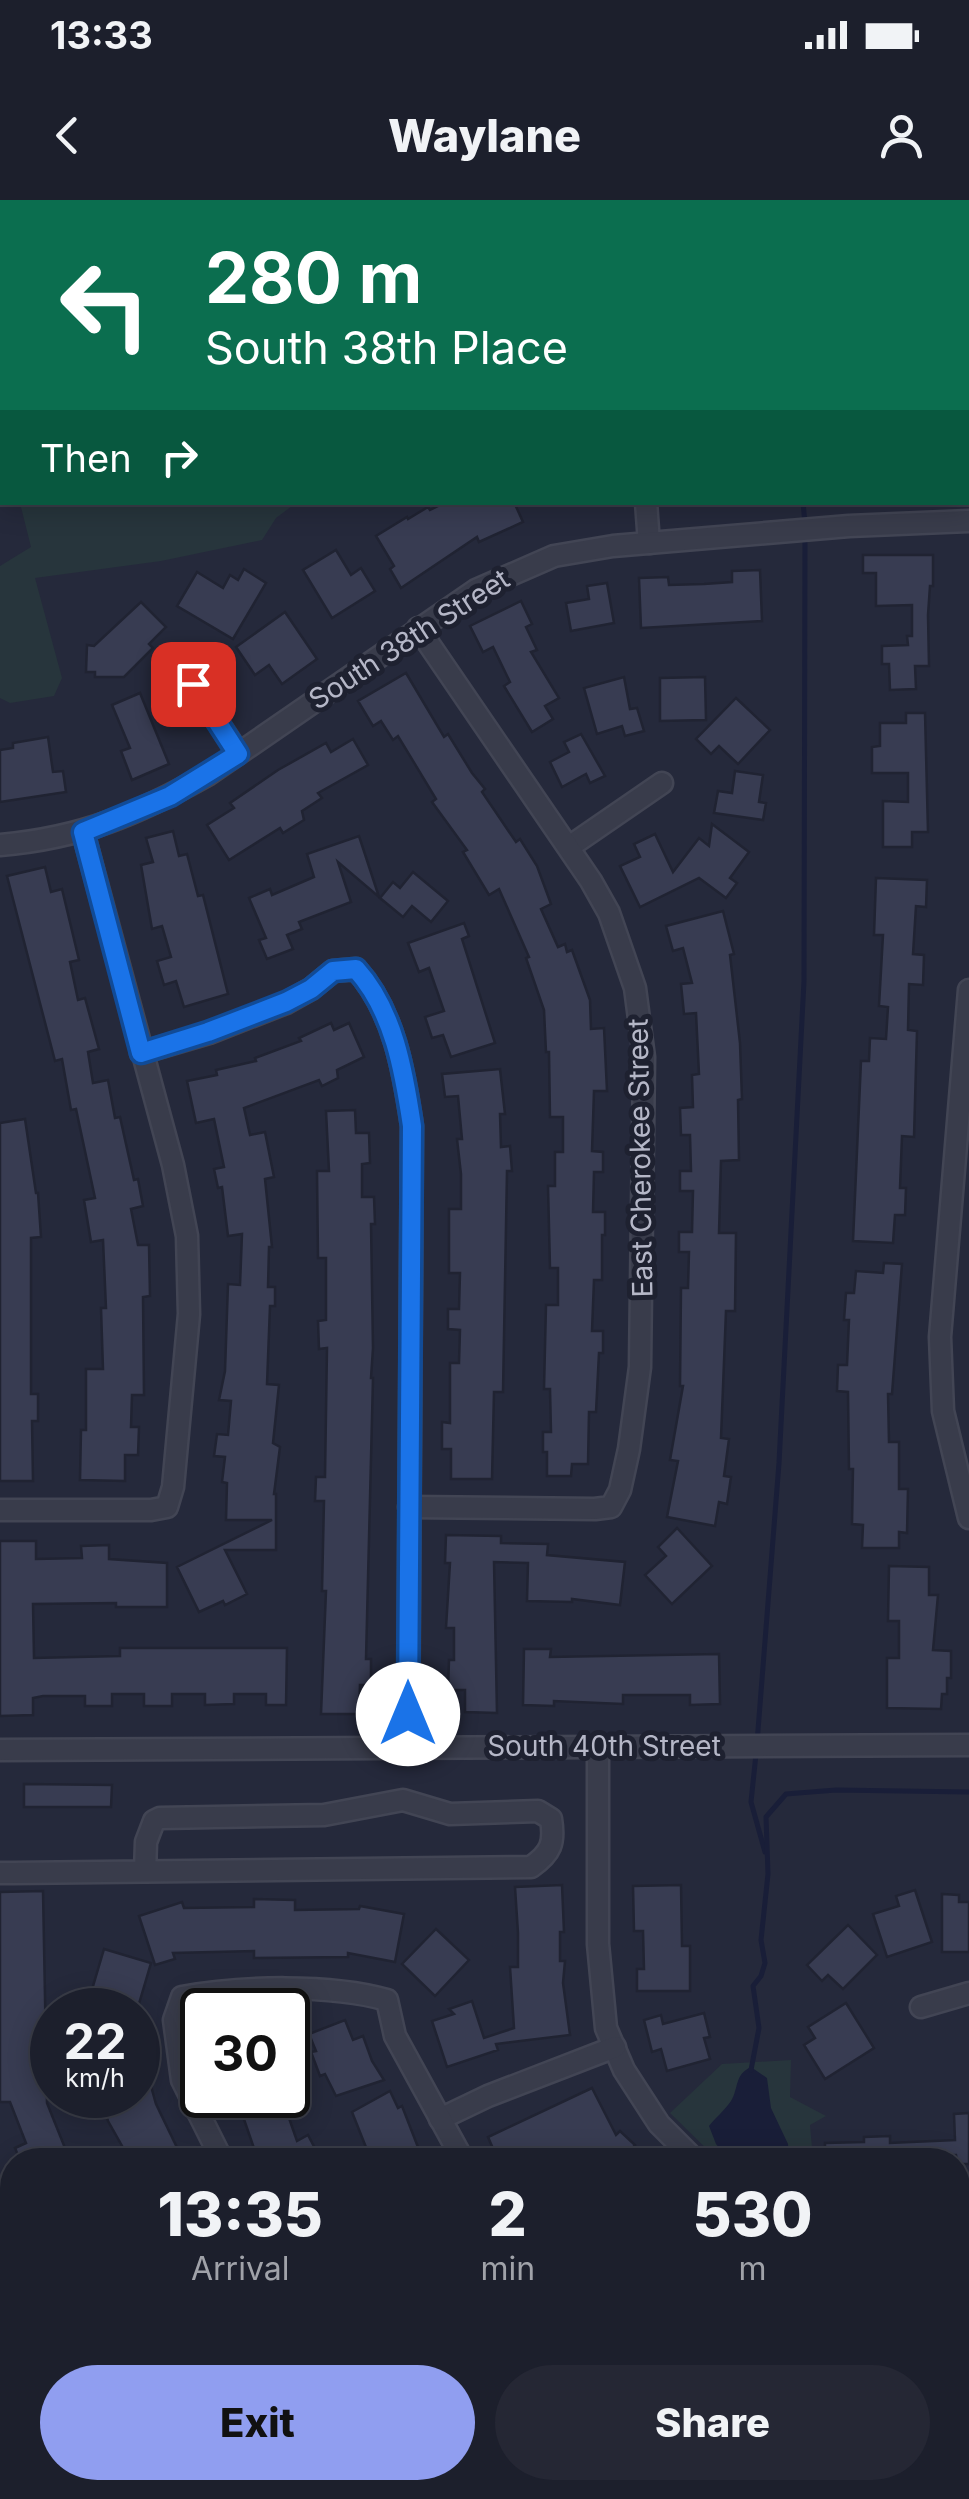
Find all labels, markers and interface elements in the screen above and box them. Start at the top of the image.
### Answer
text: 13:33 [50,12,153,58]
icon: back [40,108,95,163]
text: Waylane [388,108,581,163]
icon: person [874,108,929,163]
text: 280 m [205,235,422,320]
icon: left [40,240,170,370]
text: South 38th Place [205,320,568,375]
icon: right [152,430,207,485]
text: Then [40,435,132,481]
street label: South 38th Street [302,562,516,716]
pin [151,642,236,727]
icon: arrive [166,657,221,712]
street label: East Cherokee Street [621,1018,659,1298]
position arrow [356,1662,460,1766]
street label: South 40th Street [487,1729,721,1763]
speed limit sign: 30 [180,1988,310,2118]
text: 22 [64,2011,127,2071]
text: km/h [65,2063,125,2093]
text: 13:35 [157,2178,323,2250]
text: 2 [489,2178,527,2250]
text: 530 [693,2178,813,2250]
text: Arrival [191,2249,289,2288]
text: min [480,2249,535,2288]
text: m [739,2249,767,2288]
button: Exit [40,2365,475,2480]
button: Share [495,2365,930,2480]

